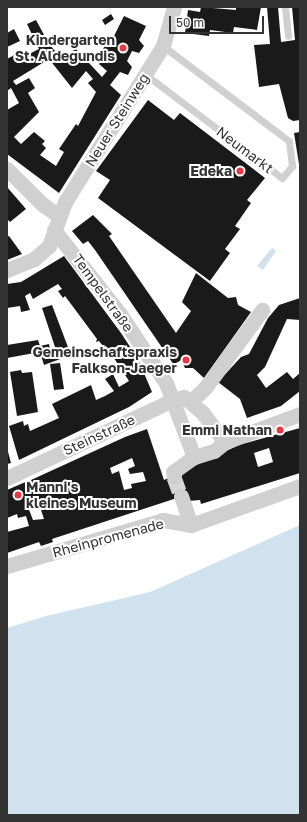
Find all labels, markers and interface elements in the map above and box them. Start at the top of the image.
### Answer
scale bar [171,8,266,34]
text: 50 m [176,15,204,30]
place label: Kindergarten St. Aldegundis [15,32,115,64]
marker: Kindergarten St. Aldegundis [118,43,128,53]
street label: Neuer Steinweg [82,70,152,170]
street label: Neumarkt [213,123,277,177]
place label: Edeka [190,163,232,179]
marker: Edeka [235,166,245,176]
street label: Tempelstraße [69,251,137,335]
place label: Gemeinschaftspraxis Falkson-Jaeger [33,344,177,376]
marker: Gemeinschaftspraxis Falkson-Jaeger [180,354,192,366]
street label: Steinstraße [60,411,138,459]
place label: Emmi Nathan [182,422,272,438]
marker: Emmi Nathan [275,425,285,435]
place label: Manni's kleines Museum [26,479,136,512]
marker: Manni's kleines Museum [13,490,23,500]
street label: Rheinpromenade [50,515,166,561]

